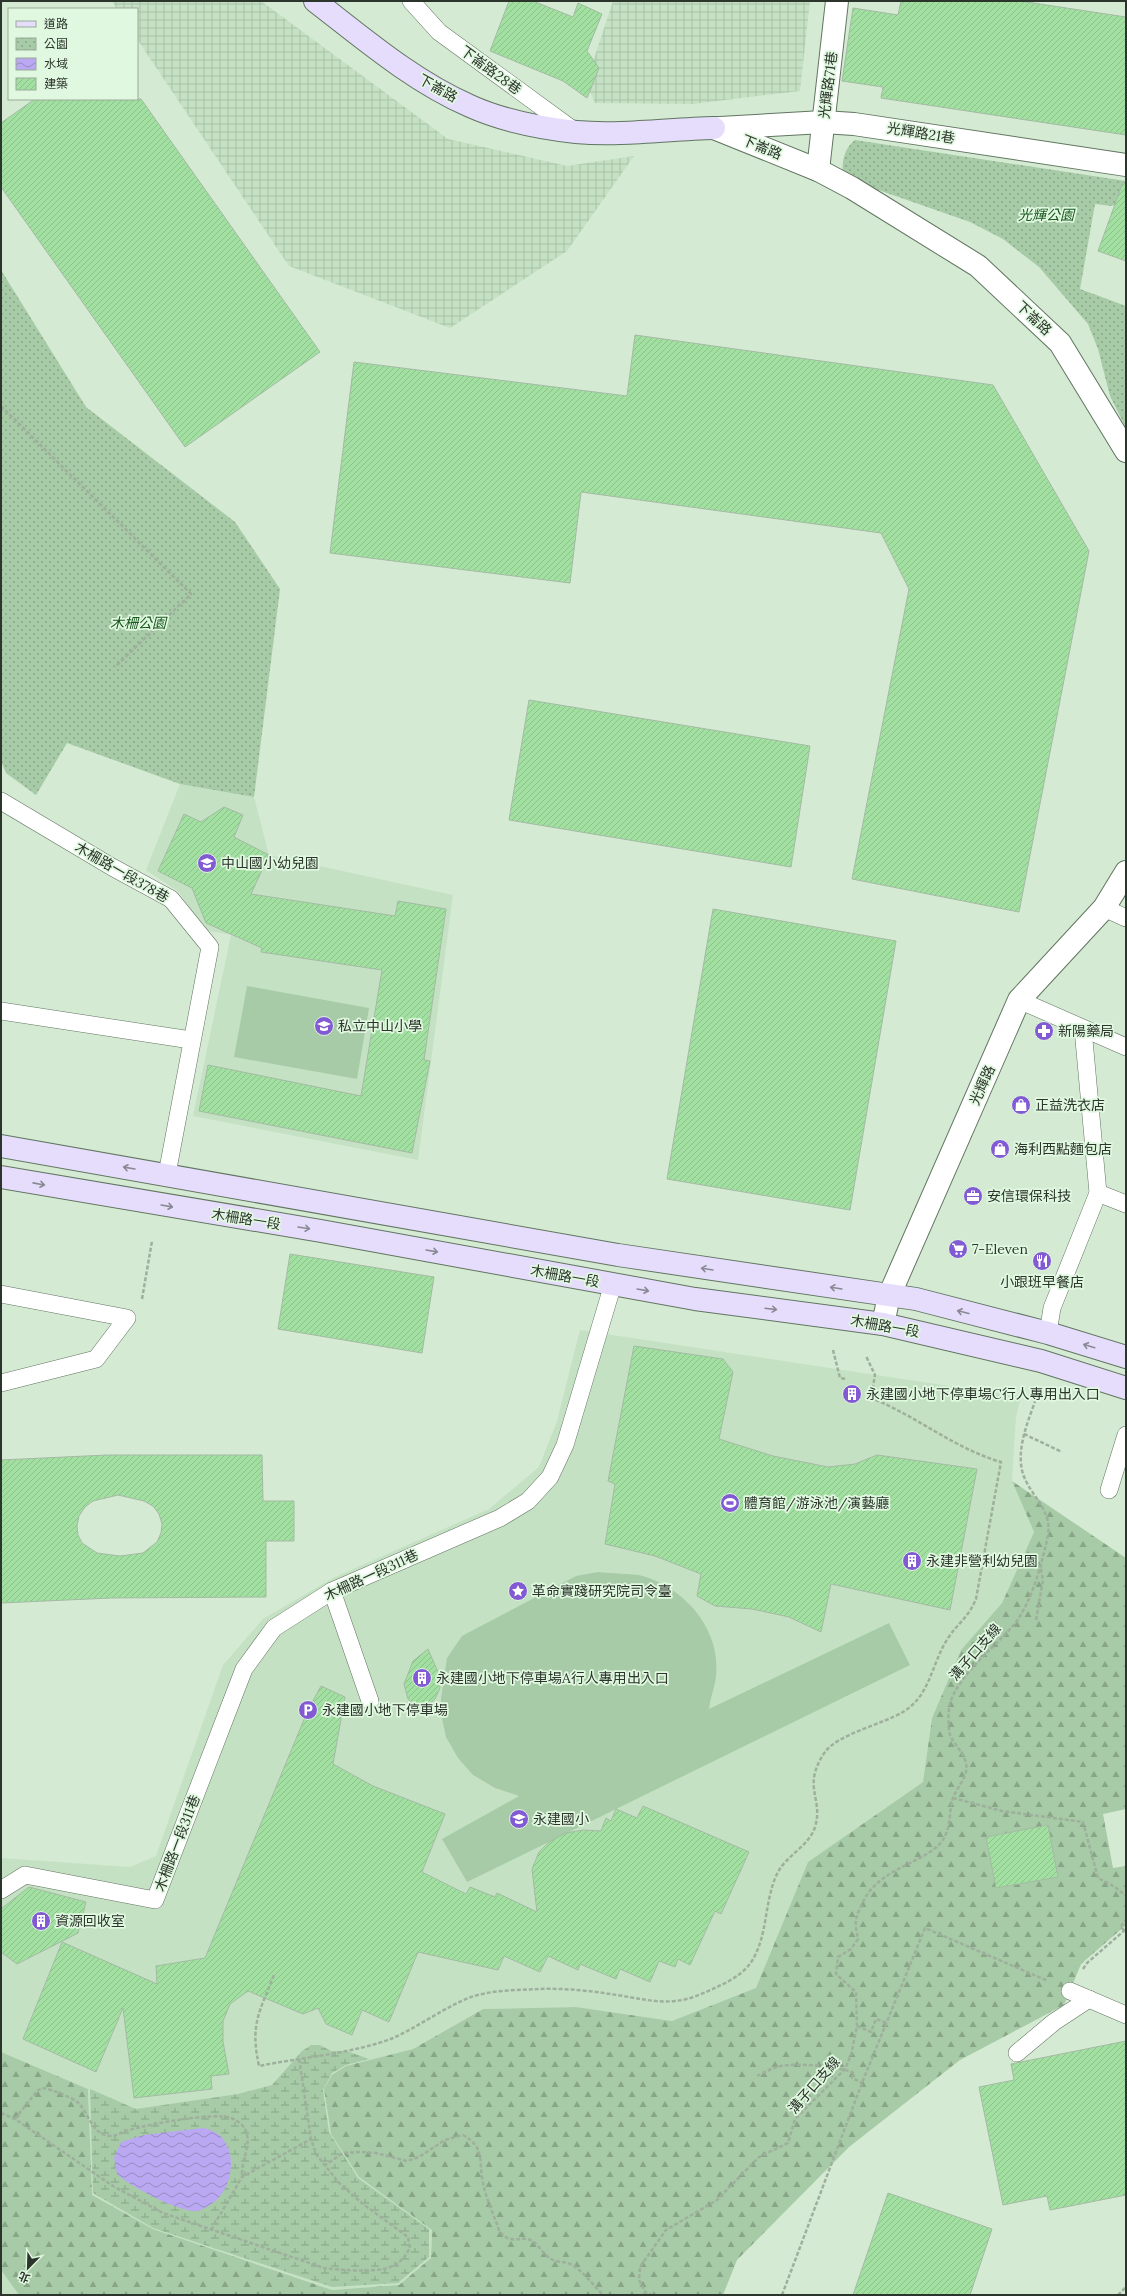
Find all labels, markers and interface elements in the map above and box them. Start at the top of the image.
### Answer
legend [8,8,138,100]
text: 道路 [44,16,68,31]
text: 公園 [44,36,68,51]
street label: 下崙路28巷 [457,42,525,98]
street label: 光輝路71巷 [815,50,841,120]
text: 水域 [44,56,68,71]
street label: 下崙路 [415,70,461,106]
text: 建築 [44,76,68,91]
street label: 光輝路21巷 [886,119,956,147]
street label: 下崙路 [739,131,785,163]
park label: 光輝公園 [1018,206,1076,224]
street label: 下崙路 [1013,297,1055,339]
park label: 木柵公園 [110,614,168,632]
street label: 木柵路一段378巷 [72,838,172,906]
school or university icon: 中山國小幼兒園 [196,852,218,874]
place label: 中山國小幼兒園 [221,854,319,872]
school or university icon: 私立中山小學 [313,1015,335,1037]
place label: 私立中山小學 [338,1017,422,1035]
pharmacy icon: 新陽藥局 [1033,1020,1055,1042]
place label: 新陽藥局 [1058,1022,1114,1040]
street label: 光輝路 [965,1062,999,1108]
shop icon: 正益洗衣店 [1010,1094,1032,1116]
place label: 正益洗衣店 [1035,1096,1105,1114]
shop icon: 海利西點麵包店 [989,1138,1011,1160]
place label: 海利西點麵包店 [1014,1140,1112,1158]
one-way arrow [123,1164,136,1172]
one-way arrow [32,1180,45,1188]
office icon: 安信環保科技 [962,1185,984,1207]
place label: 安信環保科技 [987,1187,1071,1205]
one-way arrow [160,1202,173,1210]
street label: 木柵路一段 [210,1205,282,1233]
one-way arrow [297,1225,310,1233]
supermarket icon: 7-Eleven [947,1238,969,1260]
place label: 7-Eleven [972,1240,1028,1258]
one-way arrow [425,1248,438,1256]
restaurant icon: 小跟班早餐店 [1031,1250,1053,1272]
street label: 木柵路一段 [529,1261,601,1291]
one-way arrow [701,1265,714,1273]
place label: 小跟班早餐店 [1000,1273,1084,1291]
one-way arrow [830,1284,843,1292]
one-way arrow [636,1286,649,1294]
one-way arrow [764,1305,777,1313]
one-way arrow [957,1307,970,1315]
street label: 木柵路一段 [849,1311,921,1341]
one-way arrow [1082,1342,1095,1349]
building icon: 永建國小地下停車場C行人專用出入口 [841,1383,863,1405]
place label: 永建國小地下停車場C行人專用出入口 [866,1385,1100,1403]
sports icon: 體育館/游泳池/演藝廳 [719,1492,741,1514]
place label: 體育館/游泳池/演藝廳 [744,1494,889,1512]
street label: 木柵路一段311巷 [321,1545,421,1605]
building icon: 永建非營利幼兒園 [901,1550,923,1572]
place label: 永建非營利幼兒園 [926,1552,1038,1570]
place icon: 革命實踐研究院司令臺 [507,1580,529,1602]
place label: 革命實踐研究院司令臺 [532,1582,672,1600]
street label: 溝子口支線 [945,1620,1005,1684]
building icon: 永建國小地下停車場A行人專用出入口 [411,1667,433,1689]
place label: 永建國小地下停車場A行人專用出入口 [436,1669,669,1687]
parking icon: 永建國小地下停車場 [297,1699,319,1721]
place label: 永建國小地下停車場 [322,1701,448,1719]
street label: 木柵路一段311巷 [150,1792,204,1894]
school or university icon: 永建國小 [508,1808,530,1830]
place label: 永建國小 [533,1810,589,1828]
building icon: 資源回收室 [30,1910,52,1932]
place label: 資源回收室 [55,1912,125,1930]
street label: 溝子口支線 [784,2053,844,2117]
north arrow [8,2248,48,2288]
text: 北 [16,2269,32,2286]

